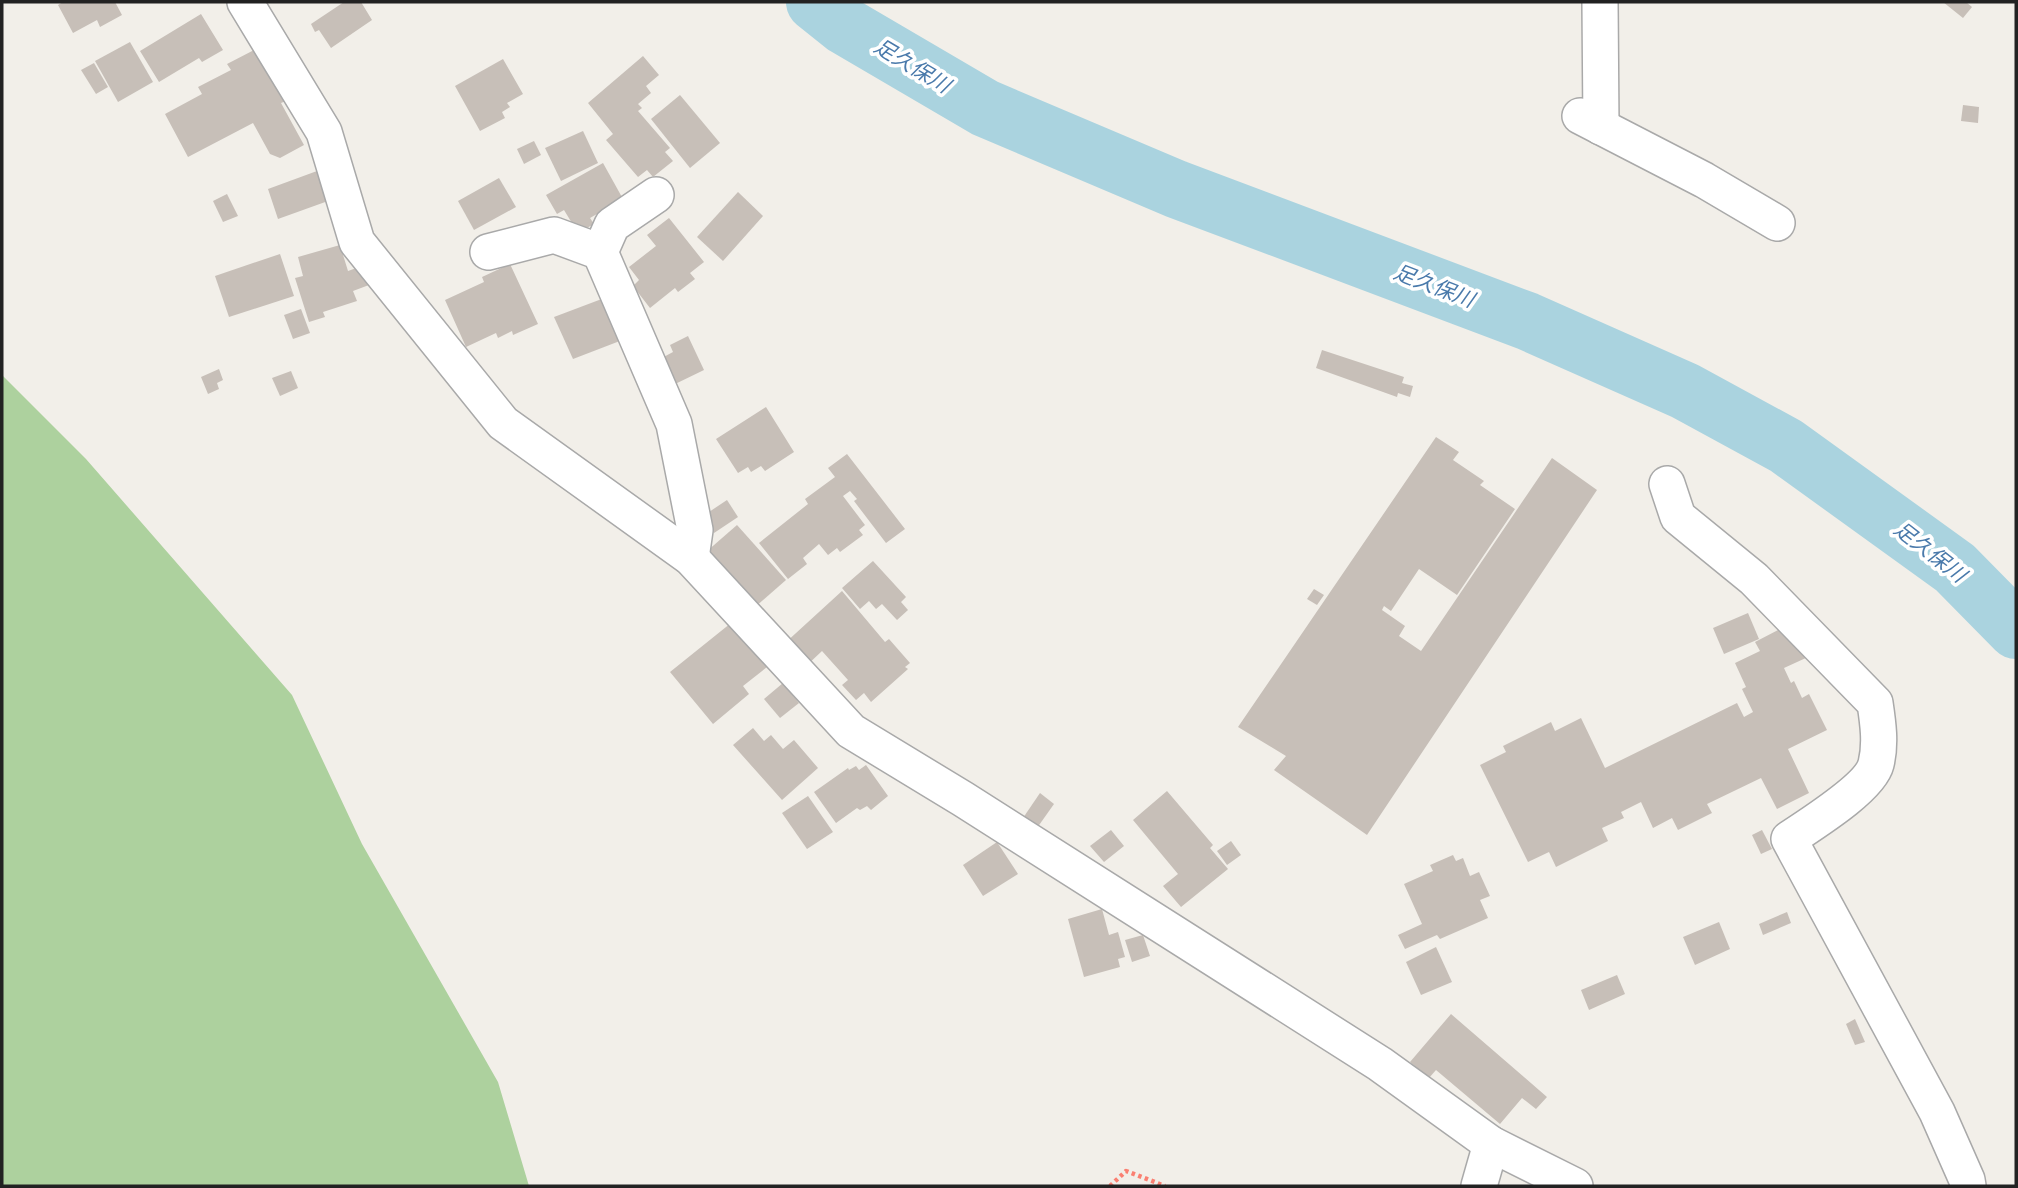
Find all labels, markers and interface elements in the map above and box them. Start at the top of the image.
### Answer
water label: 足久保川 [870,34,956,98]
water label: 足久保川 [1391,260,1479,312]
water label: 足久保川 [1890,517,1972,588]

